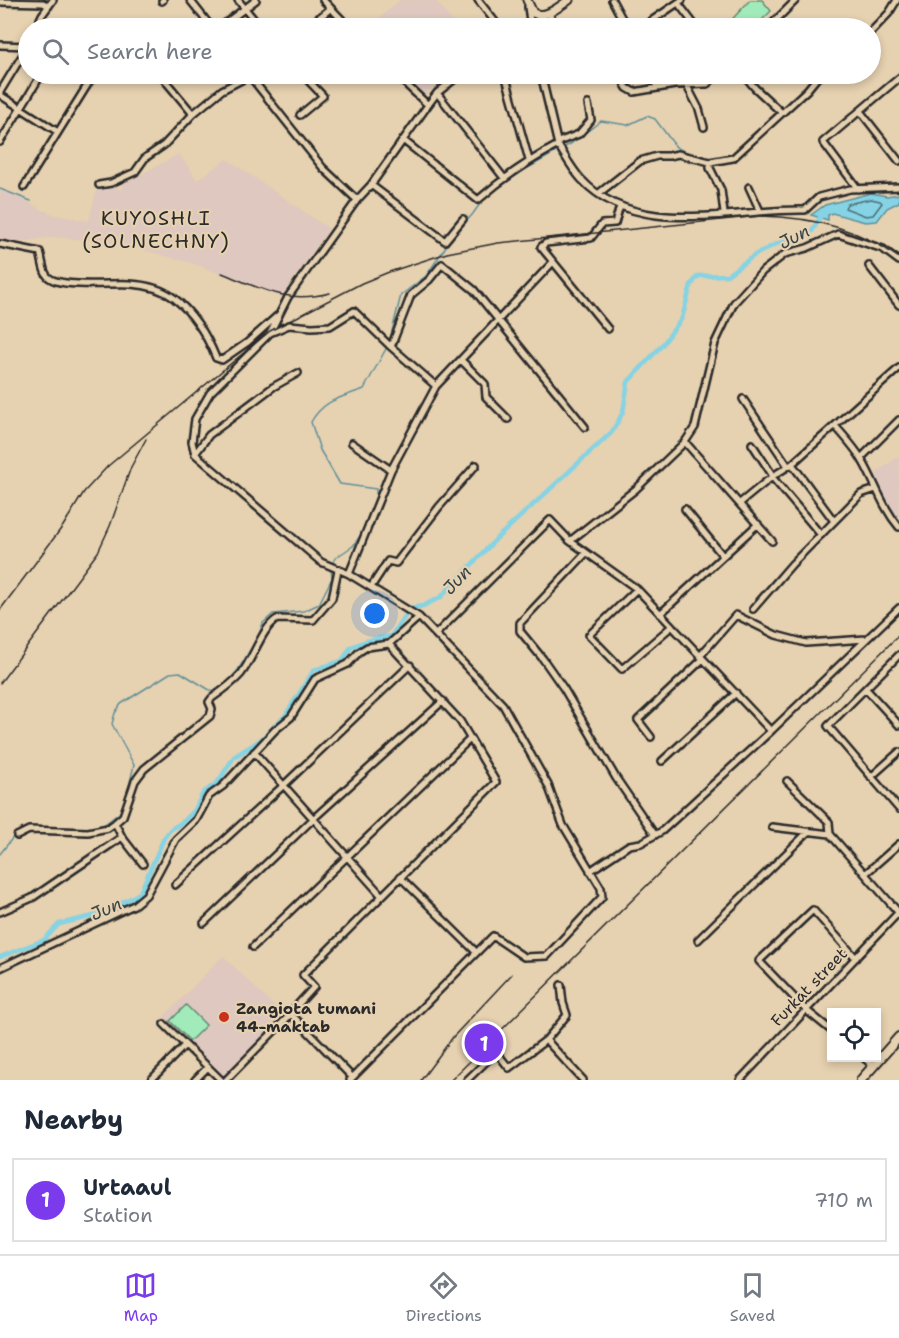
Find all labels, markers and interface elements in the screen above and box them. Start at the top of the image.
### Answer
search box [18,18,881,84]
icon: search [39,35,72,68]
text: Search here [87,37,213,66]
district label: KUYOSHLI (SOLNECHNY) [82,205,230,254]
water label: Jun [774,219,814,255]
water label: Jun [437,560,477,600]
your location [360,599,389,628]
water label: Jun [87,892,125,926]
street label: Furkat street [766,943,852,1031]
place label: Zangiota tumani 44-maktab [236,998,376,1037]
map controls [827,1008,881,1062]
button: locate [827,1008,881,1062]
marker: Zangiota tumani 44-maktab [217,1010,231,1024]
pin: 1 [464,1020,504,1066]
text: Nearby [24,1102,123,1137]
text: Urtaaul [83,1173,171,1202]
text: 1 [41,1187,50,1213]
text: 710 m [814,1187,873,1213]
text: Station [83,1202,152,1228]
tab: Map [124,1269,158,1326]
tab: Directions [406,1269,482,1326]
tab: Saved [730,1269,775,1326]

